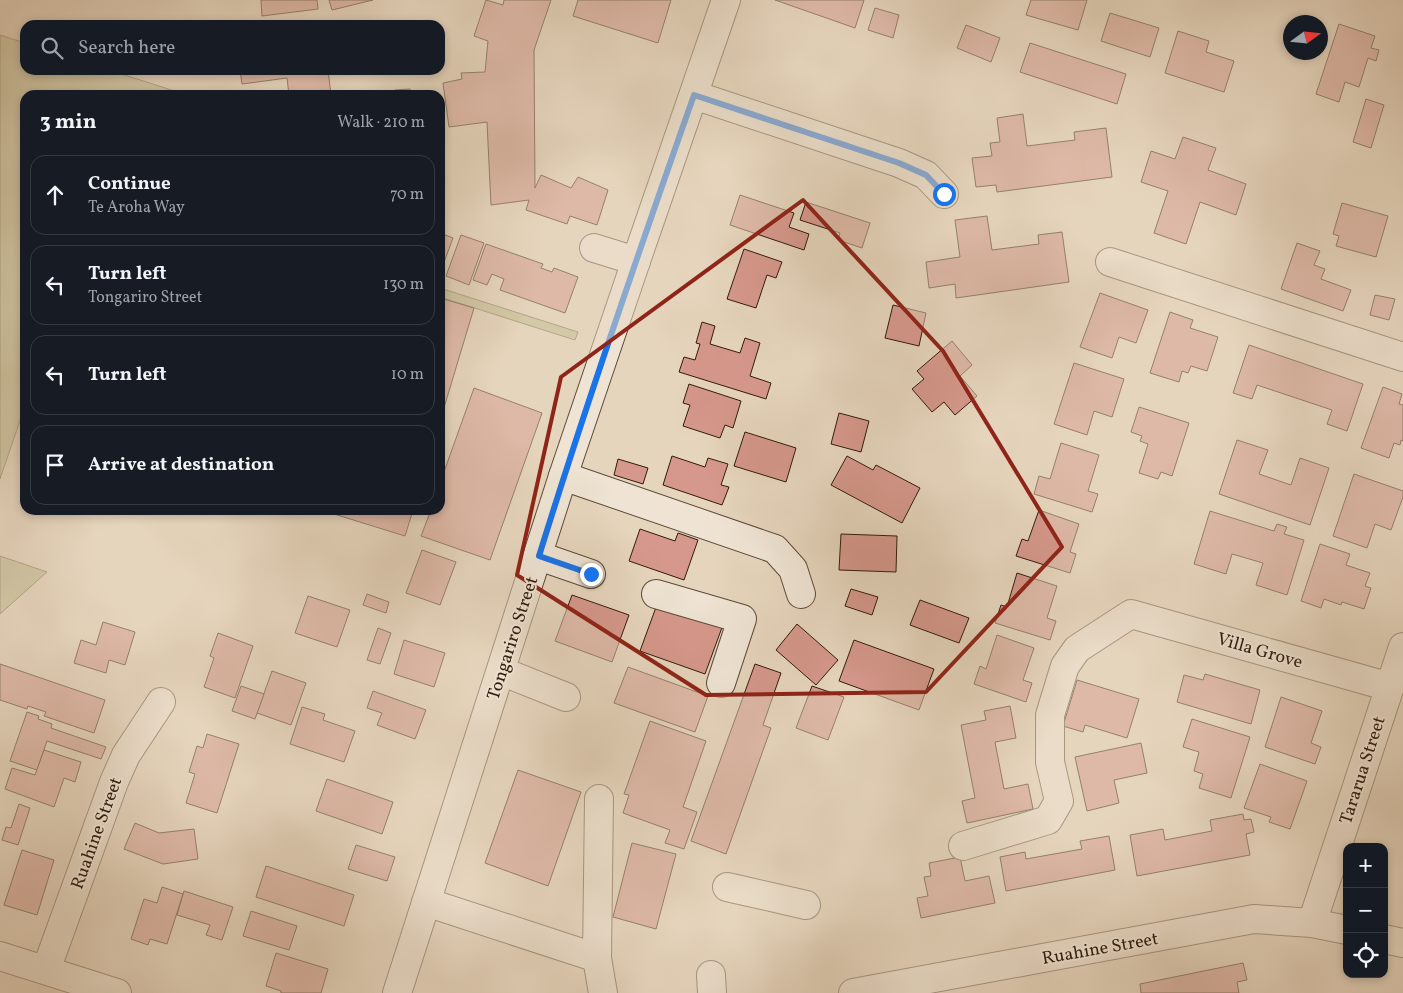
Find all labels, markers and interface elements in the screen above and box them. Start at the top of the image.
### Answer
north arrow [1283,15,1328,60]
search box [20,20,445,75]
icon: search [38,34,66,62]
text: Search here [78,35,175,61]
text: 3 min [40,108,96,137]
text: Walk · 210 m [337,112,425,134]
text: Continue [88,171,171,197]
icon: ahead [41,181,69,209]
route start [933,183,956,206]
text: 70 m [390,184,424,206]
text: Te Aroha Way [88,197,185,219]
text: Turn left [88,261,167,287]
icon: left [41,271,69,299]
text: 130 m [383,274,424,296]
text: Tongariro Street [88,287,202,309]
icon: left [41,361,69,389]
text: Turn left [88,362,167,388]
text: 10 m [391,364,424,386]
icon: arrive [41,451,69,479]
text: Arrive at destination [88,452,274,478]
route end [580,563,603,586]
street label: Tongariro Street [482,573,545,703]
street label: Villa Grove [1214,627,1305,676]
street label: Tararua Street [1334,713,1393,828]
street label: Ruahine Street [66,774,129,893]
map controls [1343,843,1388,978]
button: + [1343,843,1388,888]
button: − [1343,888,1388,933]
street label: Ruahine Street [1040,927,1160,972]
button: locate [1343,933,1388,978]

